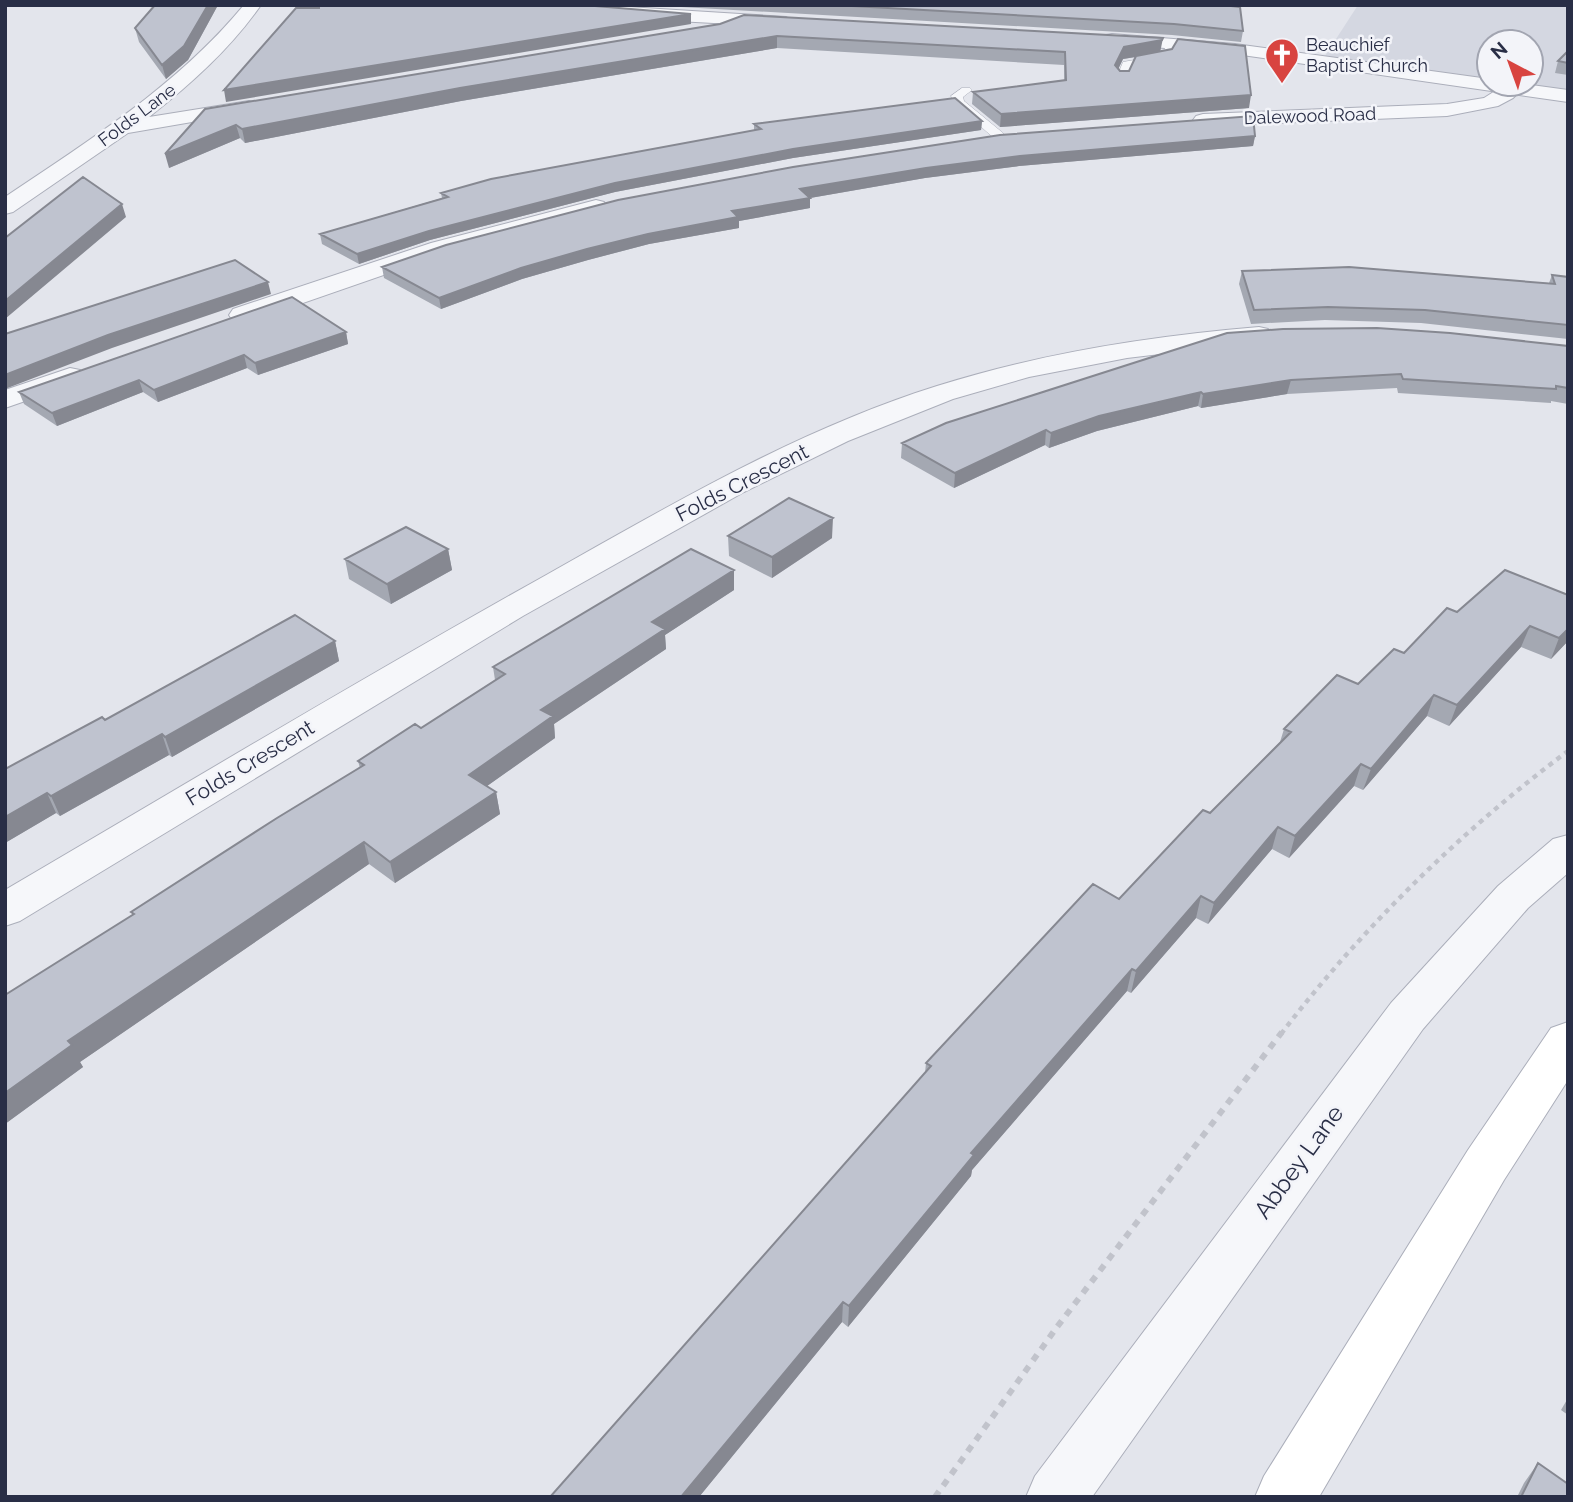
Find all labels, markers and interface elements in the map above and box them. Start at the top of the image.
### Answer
north arrow [1475,28,1545,98]
place label: Beauchief Baptist Church [1306,34,1428,76]
church icon: Beauchief Baptist Church [1263,36,1301,85]
text: N [1486,37,1512,63]
street label: Folds Lane [94,78,180,151]
street label: Dalewood Road [1243,103,1377,128]
street label: Folds Crescent [671,438,812,527]
street label: Folds Crescent [181,714,318,811]
street label: Abbey Lane [1248,1099,1349,1224]

